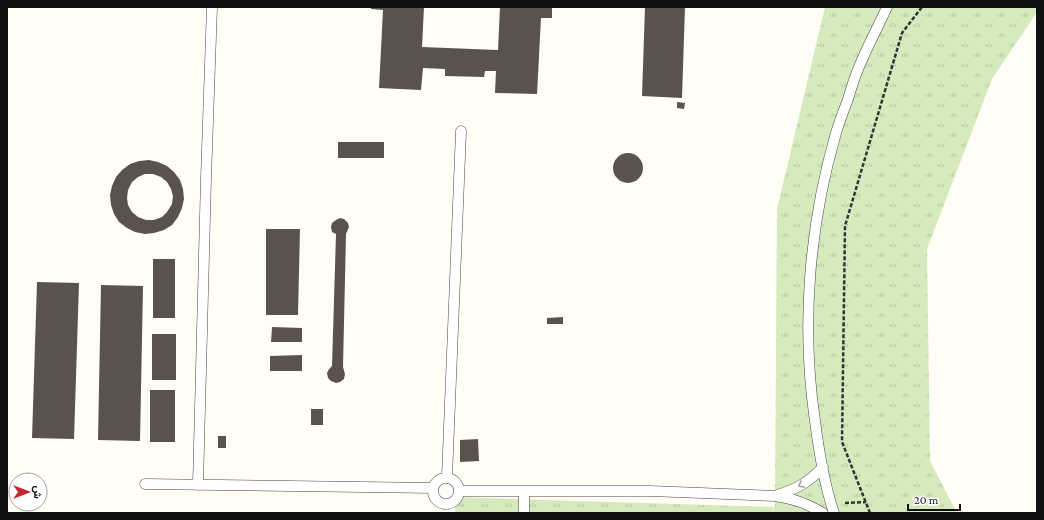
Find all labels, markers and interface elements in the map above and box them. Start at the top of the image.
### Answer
north arrow [8,472,48,512]
one-way arrow [798,481,805,488]
text: ش [31,485,44,499]
scale bar [908,486,960,512]
text: 20 m [914,493,939,507]

